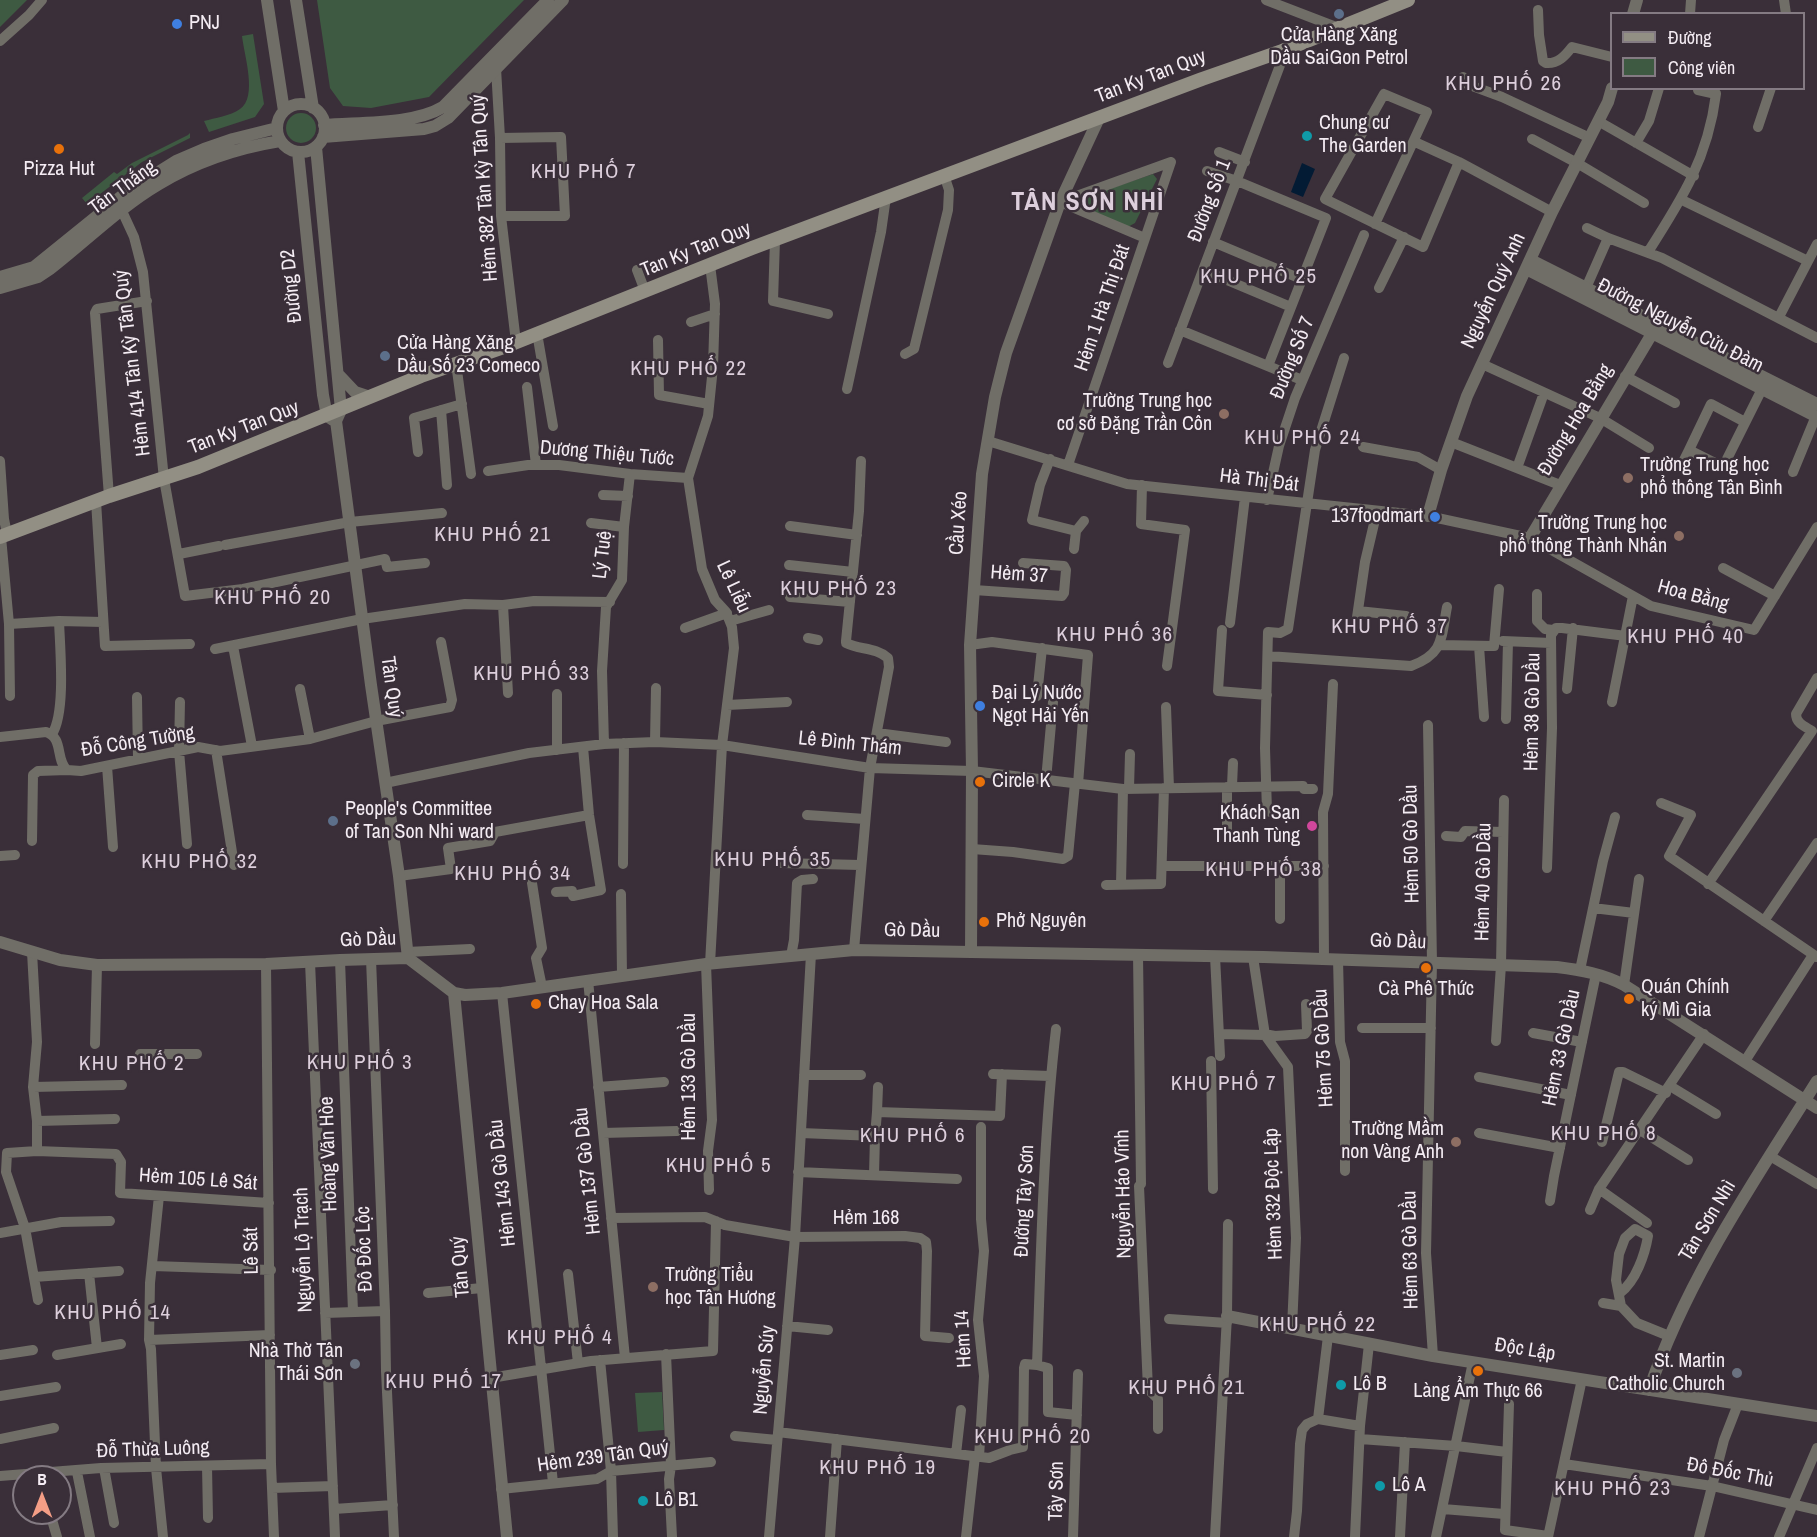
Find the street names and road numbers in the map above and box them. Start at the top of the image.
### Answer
street label: Tan Ky Tan Quy [1092,45,1210,109]
street label: Hẻm 382 Tân Kỳ Tân Quý [466,94,504,282]
street label: Tân Thắng [84,155,162,221]
street label: Đường Số 1 [1183,156,1237,246]
street label: Tan Ky Tan Quy [638,217,754,283]
street label: Nguyễn Quý Anh [1457,229,1531,353]
street label: Hẻm 1 Hà Thị Đát [1070,242,1136,374]
street label: Đường D2 [276,248,308,324]
street label: Hẻm 414 Tân Kỳ Tân Quý [110,268,156,458]
street label: Đường Nguyễn Cửu Đàm [1593,274,1767,378]
street label: Đường Số 7 [1266,313,1320,403]
street label: Đường Hoa Bằng [1533,360,1619,480]
street label: Tan Ky Tan Quy [185,396,303,460]
street label: Dương Thiệu Tước [539,436,675,472]
street label: Hà Thị Đát [1218,464,1300,498]
street label: Cầu Xéo [945,490,973,556]
street label: Lý Tuệ [588,530,618,580]
street label: Lê Liễu [711,557,755,617]
street label: Hẻm 37 [990,561,1048,589]
street label: Hoa Bằng [1655,575,1731,617]
street label: Hẻm 38 Gò Dầu [1520,653,1546,771]
street label: Tân Quý [375,655,407,719]
street label: Đỗ Công Tường [80,721,196,763]
street label: Lê Đình Thám [797,727,903,761]
street label: Hẻm 50 Gò Dầu [1399,785,1425,903]
street label: Hẻm 40 Gò Dầu [1471,823,1497,941]
street label: Gò Dầu [884,919,940,943]
street label: Gò Dầu [339,927,397,953]
street label: Gò Dầu [1369,929,1427,955]
street label: Hẻm 75 Gò Dầu [1309,988,1339,1108]
street label: Hẻm 33 Gò Dầu [1538,988,1586,1108]
street label: Hẻm 133 Gò Dầu [678,1013,702,1141]
street label: Hoàng Văn Hòe [315,1096,343,1212]
street label: Hẻm 137 Gò Dầu [569,1106,607,1236]
street label: Hẻm 143 Gò Dầu [484,1118,522,1248]
street label: Hẻm 332 Độc Lập [1260,1128,1288,1260]
street label: Nguyễn Háo Vĩnh [1111,1129,1137,1259]
street label: Đường Tây Sơn [1010,1144,1040,1258]
street label: Hẻm 105 Lê Sát [138,1164,258,1196]
street label: Tân Sơn Nhì [1674,1176,1742,1266]
street label: Nguyễn Lộ Trạch [290,1187,318,1313]
street label: Hẻm 63 Gò Dầu [1398,1191,1424,1309]
street label: Đô Đốc Lộc [352,1206,378,1292]
street label: Hẻm 168 [833,1207,899,1231]
street label: Lê Sát [240,1227,264,1275]
street label: Tân Quý [446,1235,476,1299]
street label: Hẻm 14 [951,1310,977,1368]
street label: Nguyễn Súy [749,1324,781,1416]
street label: Độc Lập [1493,1333,1557,1367]
street label: Đỗ Thừa Luông [96,1436,210,1464]
street label: Hẻm 239 Tân Quý [536,1436,670,1478]
street label: Đô Đốc Thủ [1685,1453,1775,1493]
street label: Tây Sơn [1044,1461,1070,1521]

